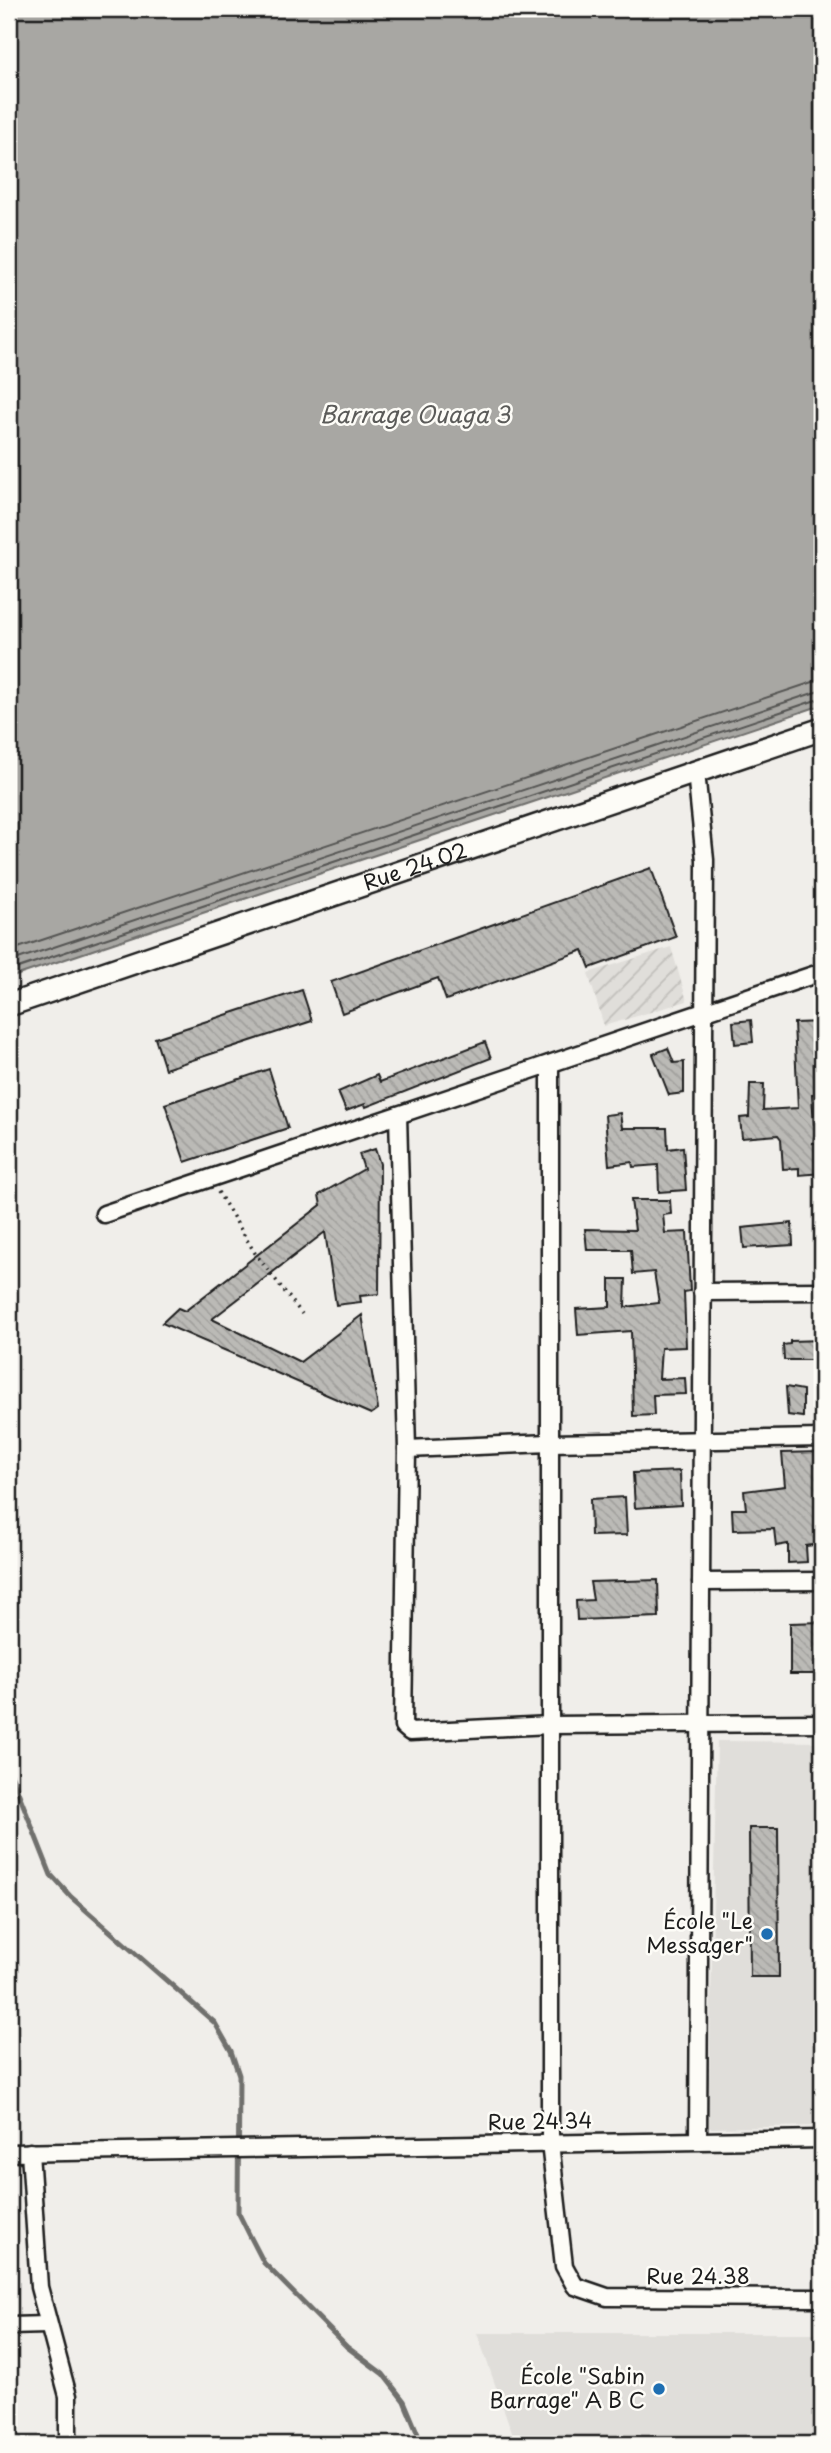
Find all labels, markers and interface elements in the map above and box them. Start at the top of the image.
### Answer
water label: Barrage Ouaga 3 [320,396,511,431]
street label: Rue 24.02 [358,833,471,898]
place label: École "Le Messager" [646,1904,753,1960]
marker: École "Le Messager" [759,1926,775,1942]
street label: Rue 24.34 [487,2103,593,2137]
street label: Rue 24.38 [646,2259,750,2291]
place label: École "Sabin Barrage" A B C [489,2359,645,2415]
marker: École "Sabin Barrage" A B C [651,2381,667,2397]

